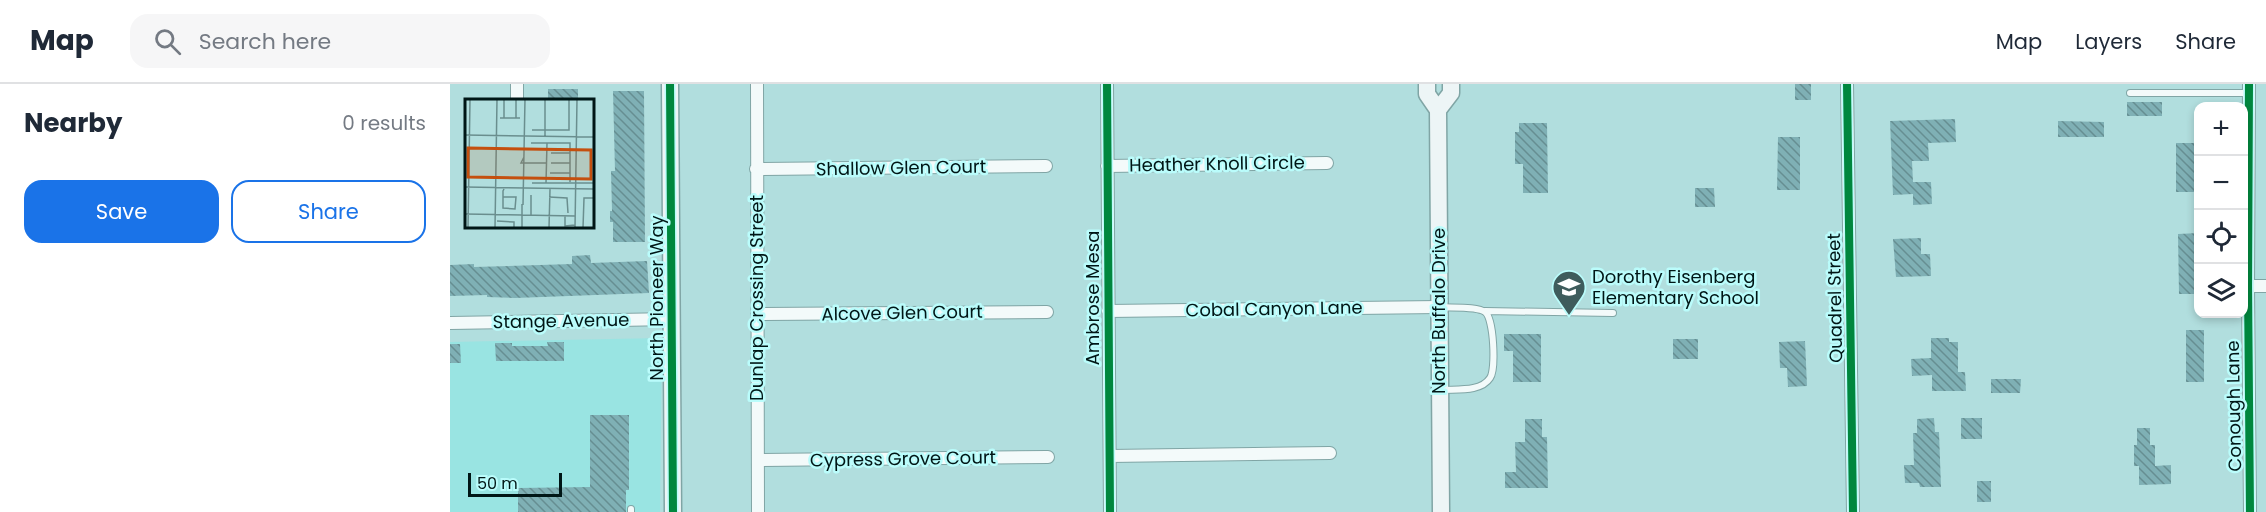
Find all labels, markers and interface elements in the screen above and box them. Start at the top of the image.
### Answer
search box [130,14,550,68]
text: Map [30,21,94,60]
icon: search [151,25,184,58]
text: Search here [199,26,331,57]
text: Map [1996,27,2042,56]
text: Layers [2075,27,2142,56]
text: Share [2175,27,2236,56]
inset map [465,99,594,228]
map controls [2194,102,2248,318]
button: + [2194,102,2248,156]
text: Nearby [24,105,122,141]
text: 0 results [342,109,426,137]
street label: Heather Knoll Circle [1129,149,1305,178]
street label: Shallow Glen Court [816,154,986,181]
button: − [2194,156,2248,210]
button: Save [24,180,219,243]
button: Share [231,180,426,243]
street label: Dunlap Crossing Street [744,195,769,401]
button: locate [2194,210,2248,264]
street label: North Pioneer Way [644,215,669,381]
street label: North Buffalo Drive [1426,228,1451,394]
street label: Ambrose Mesa [1080,231,1105,365]
street label: Quadrel Street [1821,233,1848,363]
place label: Dorothy Eisenberg Elementary School [1592,264,1759,310]
button: layers [2194,264,2248,318]
school or university icon: Dorothy Eisenberg Elementary School [1551,269,1587,316]
street label: Cobal Canyon Lane [1185,294,1363,323]
street label: Alcove Glen Court [821,299,983,326]
street label: Stange Avenue [493,307,629,334]
street label: Conough Lane [2220,340,2247,472]
street label: Cypress Grove Court [810,444,996,473]
scale bar [468,470,562,498]
text: 50 m [477,472,518,495]

